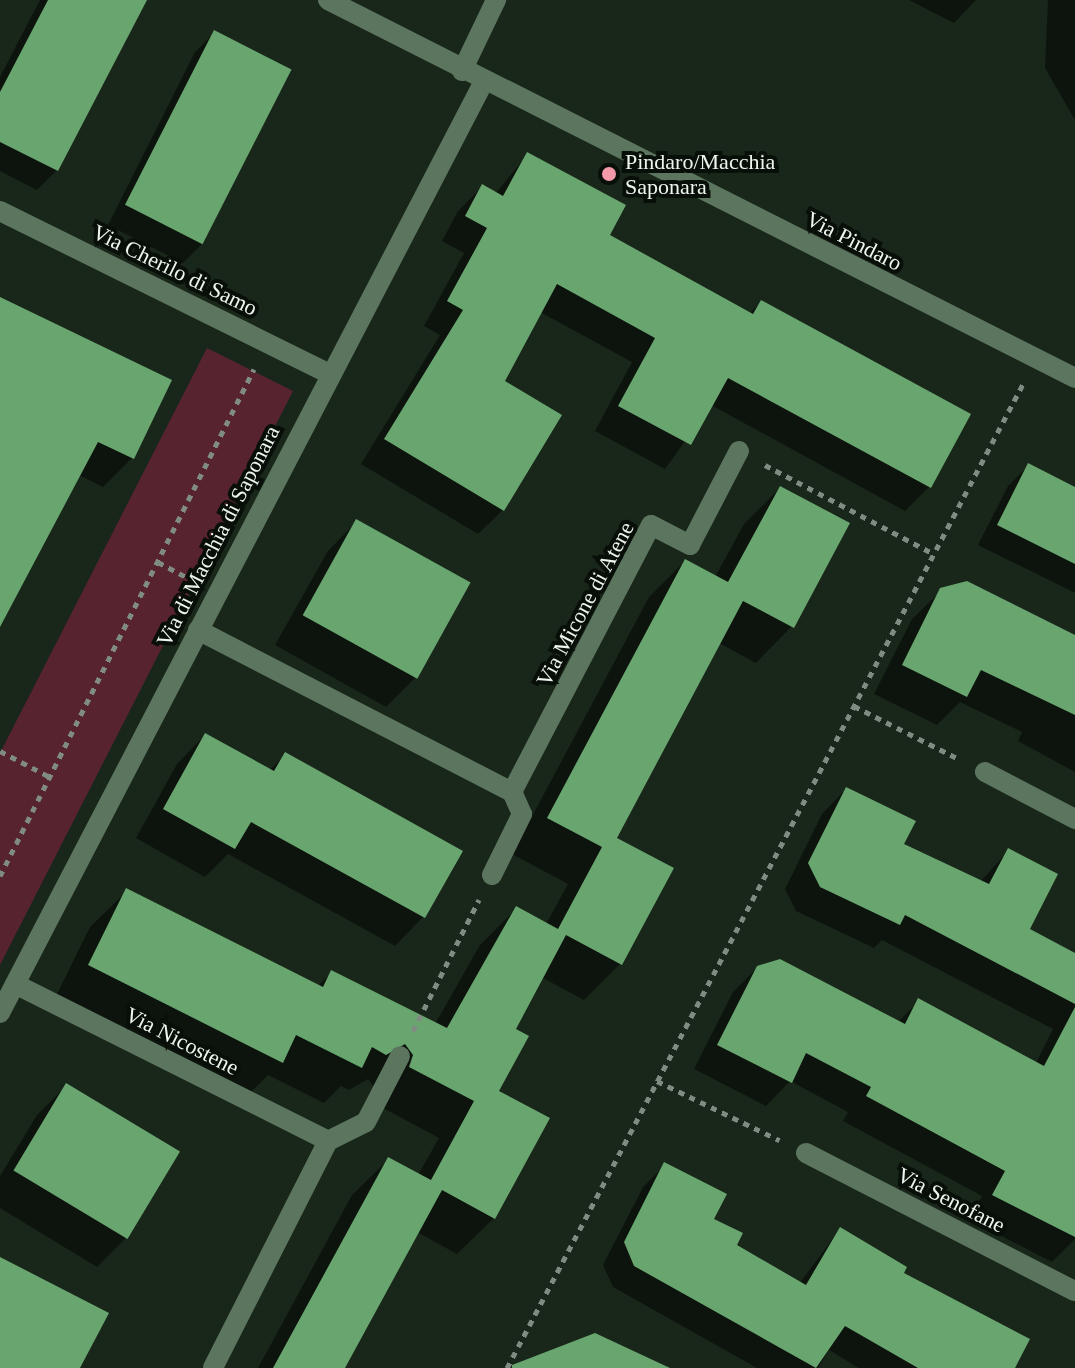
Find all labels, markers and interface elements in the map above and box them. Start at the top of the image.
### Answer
place label: Pindaro/Macchia Saponara [625,148,775,200]
marker: Pindaro/Macchia Saponara [600,165,618,183]
street label: Via Pindaro [802,206,906,276]
street label: Via Cherilo di Samo [88,219,262,321]
street label: Via di Macchia di Saponara [151,421,285,651]
street label: Via Micone di Atene [530,517,640,691]
street label: Via Nicostene [121,1001,243,1081]
street label: Via Senofane [893,1161,1009,1239]

